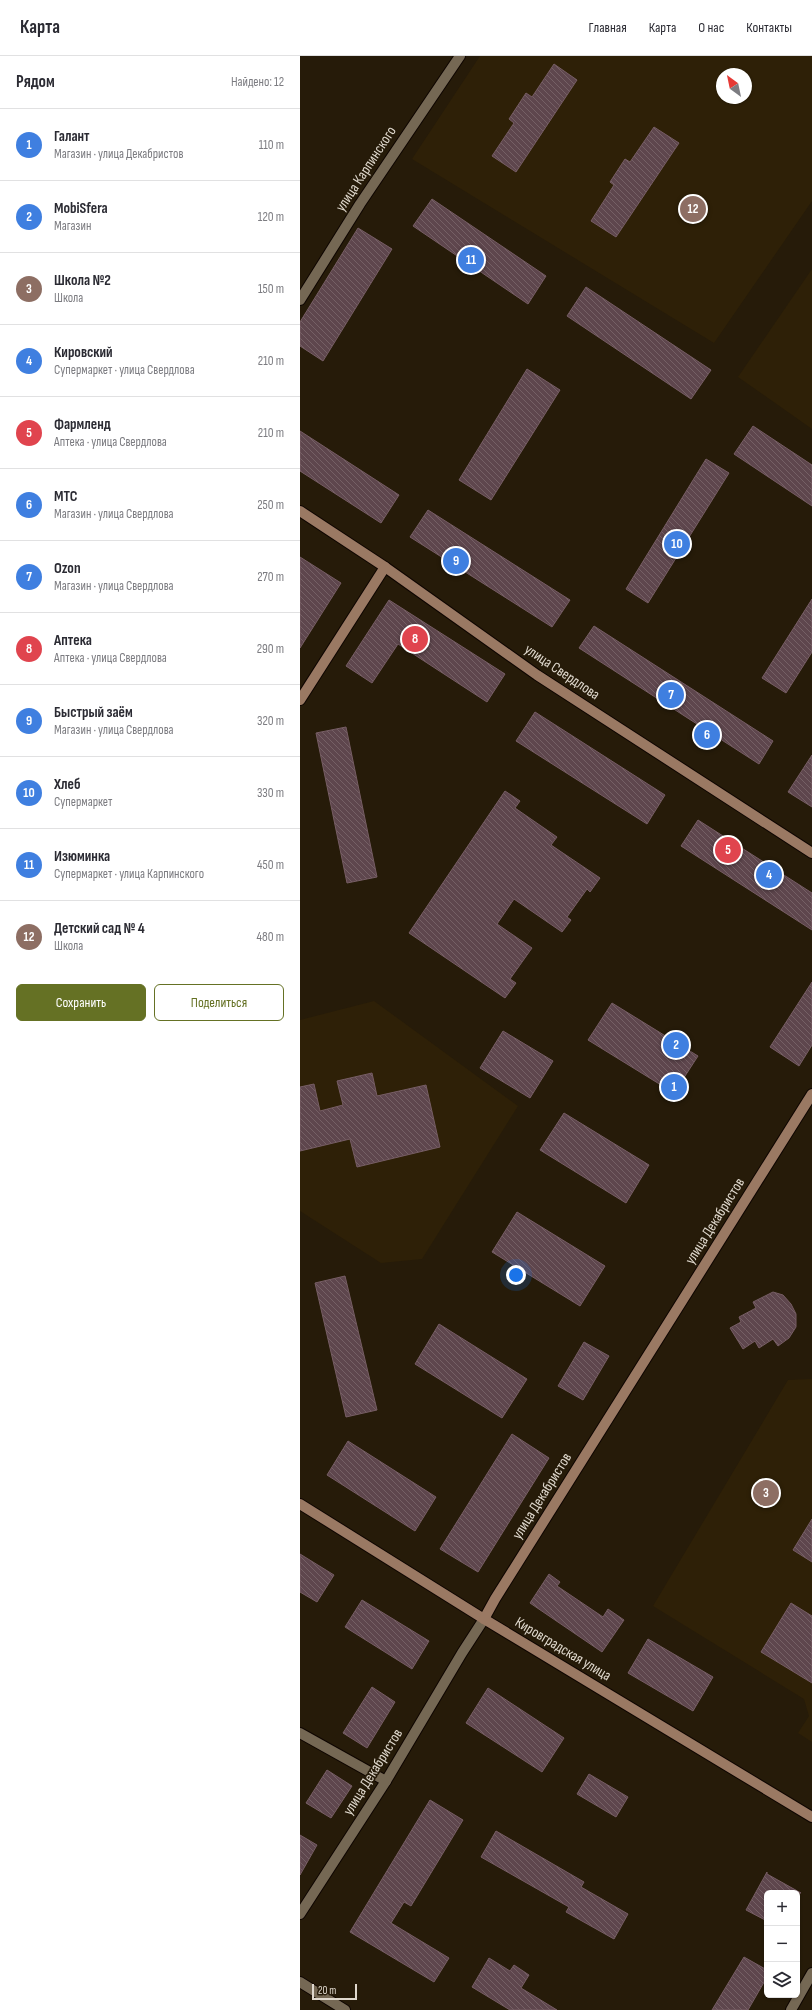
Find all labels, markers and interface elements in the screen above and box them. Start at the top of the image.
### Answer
text: Карта [20,16,60,39]
text: Главная [589,19,627,36]
text: Карта [649,19,676,36]
text: О нас [698,19,724,36]
text: Контакты [746,19,792,36]
north arrow [716,68,752,104]
text: Рядом [16,72,55,92]
text: Найдено: 12 [231,74,284,90]
street label: улица Карпинского [331,123,401,215]
text: Галант [54,127,90,146]
text: 1 [26,137,32,153]
text: 110 m [259,137,284,153]
text: Магазин · улица Декабристов [54,146,183,162]
pin: 12 [680,194,706,224]
text: MobiSfera [54,199,108,218]
text: 2 [26,209,32,225]
text: 120 m [258,209,284,225]
text: Магазин [54,218,91,234]
pin: 11 [458,245,484,275]
text: Школа №2 [54,271,111,290]
text: 3 [26,281,32,297]
text: 150 m [258,281,284,297]
text: Школа [54,290,83,306]
text: Кировский [54,343,113,362]
text: 4 [26,353,32,369]
text: 210 m [258,353,284,369]
text: Супермаркет · улица Свердлова [54,362,195,378]
text: Фармленд [54,415,111,434]
text: 5 [26,425,32,441]
text: 210 m [258,425,284,441]
text: Аптека · улица Свердлова [54,434,167,450]
text: МТС [54,487,78,506]
text: 6 [26,497,32,513]
text: 250 m [257,497,284,513]
text: Магазин · улица Свердлова [54,506,174,522]
pin: 10 [664,529,690,559]
pin: 9 [443,546,469,576]
text: Ozon [54,559,81,578]
text: 7 [26,569,32,585]
text: 270 m [257,569,284,585]
text: Магазин · улица Свердлова [54,578,174,594]
pin: 8 [402,624,428,654]
text: Аптека [54,631,92,650]
street label: улица Свердлова [521,640,604,704]
text: 8 [26,641,32,657]
text: 290 m [257,641,284,657]
text: Аптека · улица Свердлова [54,650,167,666]
pin: 7 [658,680,684,710]
text: Быстрый заём [54,703,133,722]
text: 9 [26,713,32,729]
text: 320 m [257,713,284,729]
pin: 6 [694,720,720,750]
text: Магазин · улица Свердлова [54,722,174,738]
text: Хлеб [54,775,80,794]
text: 10 [23,785,35,801]
text: 330 m [257,785,284,801]
text: Супермаркет [54,794,112,810]
pin: 5 [715,835,741,865]
text: Изюминка [54,847,110,866]
text: 11 [24,857,34,873]
text: 450 m [257,857,284,873]
pin: 4 [756,860,782,890]
text: Супермаркет · улица Карпинского [54,866,204,882]
text: Детский сад № 4 [54,919,145,938]
text: 12 [24,929,34,945]
text: 480 m [257,929,284,945]
text: Школа [54,938,83,954]
button: Сохранить [16,984,146,1021]
button: Поделиться [154,984,284,1021]
pin: 2 [663,1030,689,1060]
pin: 1 [661,1072,687,1102]
street label: улица Декабристов [681,1174,749,1268]
your location [506,1265,526,1285]
street label: улица Декабристов [508,1449,576,1543]
pin: 3 [753,1478,779,1508]
street label: Кировградская улица [511,1613,615,1685]
street label: улица Декабристов [339,1725,407,1819]
map controls [764,1890,800,1998]
button: + [764,1890,800,1926]
button: − [764,1926,800,1962]
button: layers [764,1962,800,1998]
scale bar [312,1982,357,2001]
text: 20 m [318,1984,336,1997]

